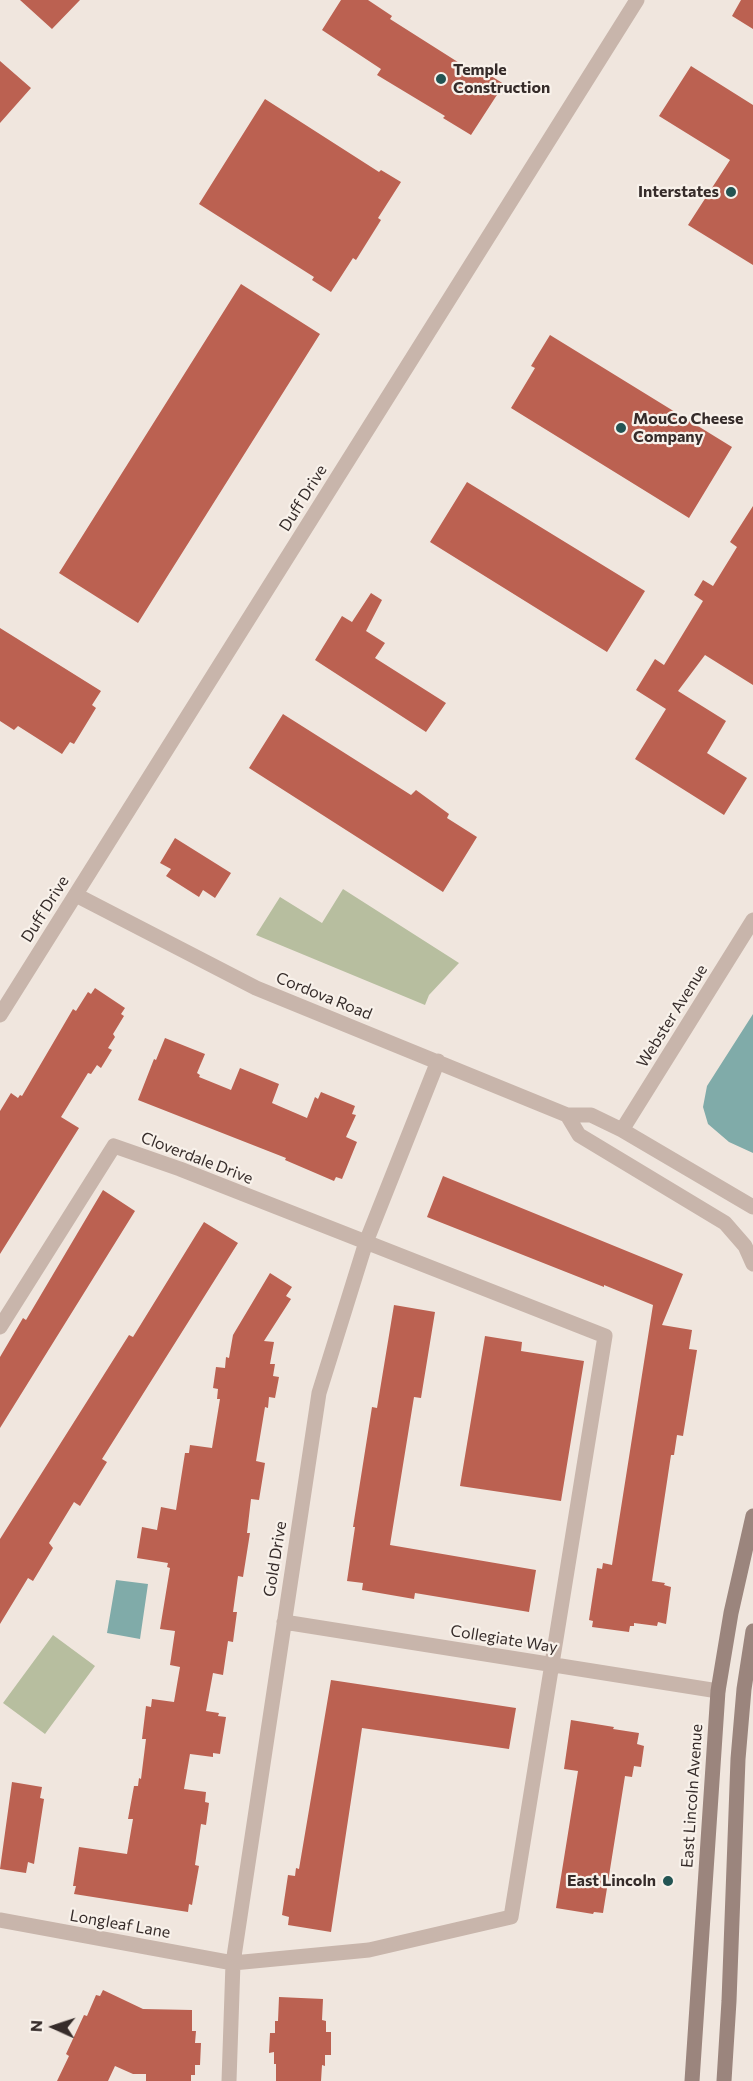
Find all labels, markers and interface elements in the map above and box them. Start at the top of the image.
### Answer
place label: Temple Construction [453,60,550,98]
marker: Temple Construction [434,72,448,86]
place label: Interstates [638,182,719,202]
marker: Interstates [724,185,738,199]
place label: MouCo Cheese Company [633,409,743,447]
marker: MouCo Cheese Company [614,421,628,435]
street label: Duff Drive [275,461,331,535]
street label: Duff Drive [17,872,73,946]
street label: Webster Avenue [633,961,711,1071]
street label: Cordova Road [273,968,375,1024]
street label: Cloverdale Drive [138,1128,256,1188]
street label: Gold Drive [260,1520,290,1598]
street label: Collegiate Way [449,1621,559,1657]
street label: East Lincoln Avenue [677,1723,707,1869]
place label: East Lincoln [567,1871,656,1891]
marker: East Lincoln [661,1874,675,1888]
street label: Longleaf Lane [68,1906,172,1942]
north arrow [24,1997,84,2057]
text: N [26,2020,45,2033]

